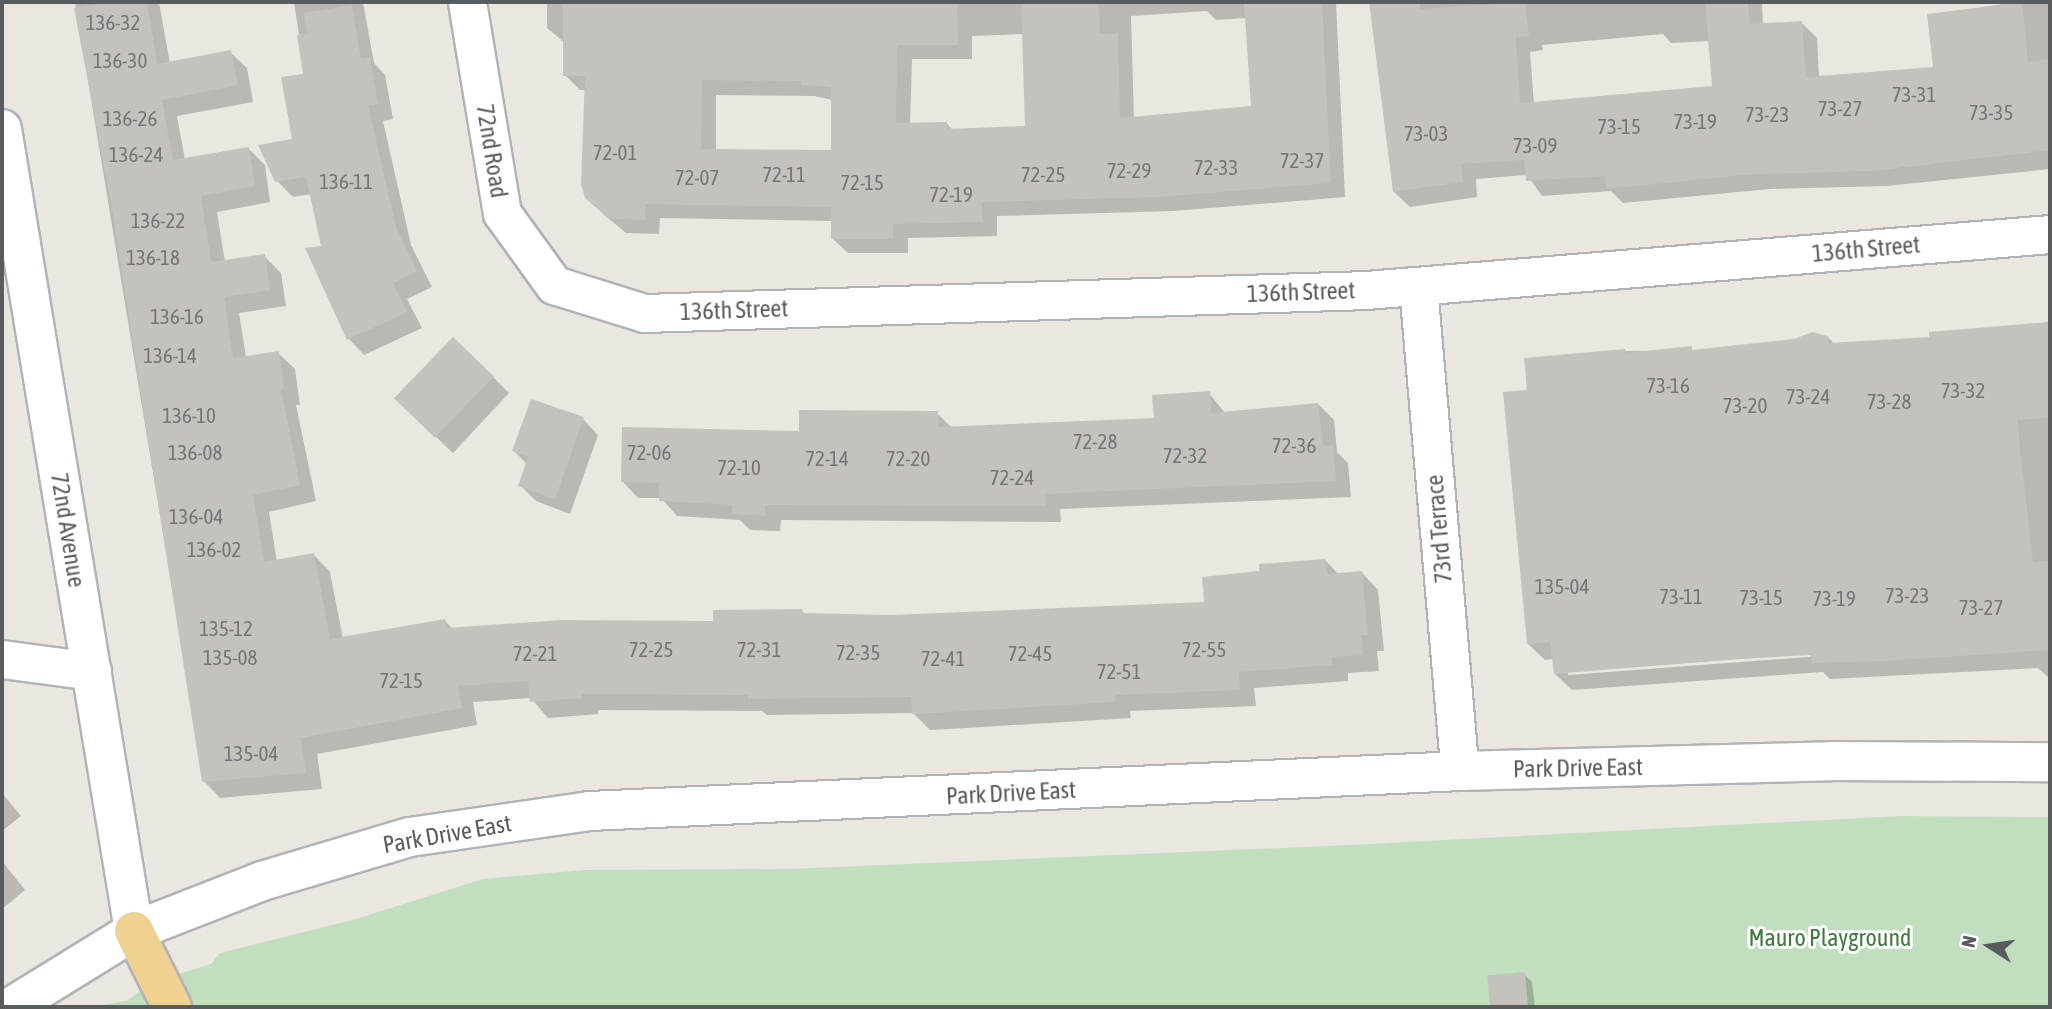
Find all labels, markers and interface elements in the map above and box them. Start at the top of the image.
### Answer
house number: 136-32 [86,9,140,35]
house number: 136-30 [93,47,147,73]
house number: 73-31 [1892,81,1936,107]
house number: 73-27 [1818,95,1862,121]
house number: 73-35 [1969,99,2013,125]
house number: 73-23 [1745,101,1789,127]
street label: 72nd Road [470,102,514,200]
house number: 136-26 [103,105,157,131]
house number: 73-19 [1673,108,1717,134]
house number: 73-15 [1597,113,1641,139]
house number: 73-03 [1404,120,1448,146]
house number: 73-09 [1513,132,1557,158]
house number: 72-01 [593,139,637,165]
house number: 136-24 [109,141,163,167]
house number: 72-37 [1280,147,1324,173]
house number: 72-33 [1194,154,1238,180]
house number: 72-29 [1107,157,1151,183]
house number: 72-11 [762,161,806,187]
house number: 72-25 [1021,161,1065,187]
house number: 72-07 [675,164,719,190]
house number: 136-11 [319,168,373,194]
house number: 72-15 [840,169,884,195]
house number: 72-19 [929,181,973,207]
house number: 136-22 [131,207,185,233]
street label: 136th Street [1811,230,1921,268]
house number: 136-18 [126,244,180,270]
street label: 136th Street [1246,276,1356,308]
street label: 136th Street [679,294,789,326]
house number: 136-16 [150,303,204,329]
house number: 136-14 [143,342,197,368]
house number: 73-16 [1646,372,1690,398]
house number: 73-32 [1941,377,1985,403]
house number: 73-24 [1786,383,1830,409]
house number: 73-28 [1867,388,1911,414]
house number: 73-20 [1723,392,1767,418]
house number: 136-10 [162,402,216,428]
house number: 72-28 [1073,428,1117,454]
house number: 72-36 [1272,432,1316,458]
house number: 136-08 [168,439,222,465]
house number: 72-06 [627,439,671,465]
house number: 72-32 [1163,442,1207,468]
house number: 72-14 [805,445,849,471]
house number: 72-20 [886,445,930,471]
house number: 72-10 [717,454,761,480]
house number: 72-24 [990,464,1034,490]
street label: 72nd Avenue [45,471,91,589]
street label: 73rd Terrace [1420,473,1458,585]
house number: 136-04 [169,503,223,529]
house number: 136-02 [187,536,241,562]
house number: 135-04 [1535,573,1589,599]
house number: 73-23 [1885,582,1929,608]
house number: 73-11 [1659,583,1703,609]
house number: 73-15 [1739,584,1783,610]
house number: 73-19 [1812,585,1856,611]
house number: 73-27 [1959,594,2003,620]
house number: 135-12 [199,615,253,641]
house number: 72-25 [629,636,673,662]
house number: 72-31 [737,636,781,662]
house number: 72-55 [1182,636,1226,662]
house number: 72-35 [836,639,880,665]
house number: 72-21 [513,640,557,666]
house number: 72-45 [1008,640,1052,666]
house number: 135-08 [203,644,257,670]
house number: 72-41 [921,645,965,671]
house number: 72-51 [1097,658,1141,684]
house number: 72-15 [379,667,423,693]
house number: 135-04 [224,740,278,766]
street label: Park Drive East [1513,752,1643,784]
street label: Park Drive East [945,775,1077,811]
street label: Park Drive East [380,809,514,859]
north arrow [1954,911,2024,981]
park label: Mauro Playground [1749,924,1911,952]
text: N [1957,934,1980,949]

